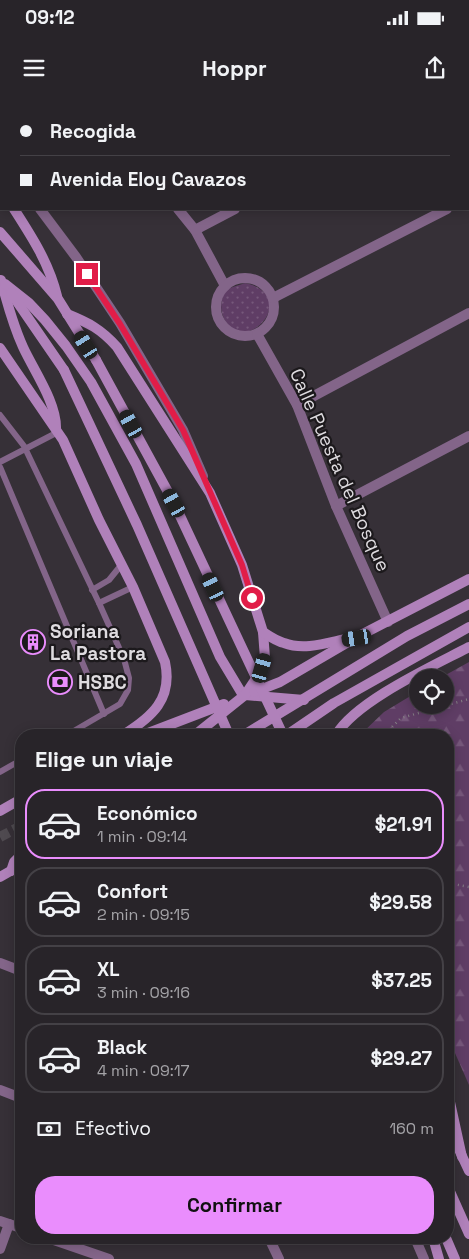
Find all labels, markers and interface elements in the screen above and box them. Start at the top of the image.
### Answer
text: 09:12 [25,5,75,30]
icon: menu [20,54,48,82]
text: Hoppr [202,54,267,82]
icon: share [421,54,449,82]
text: Recogida [50,119,136,144]
text: Avenida Eloy Cavazos [50,167,247,192]
route end [76,263,98,285]
car [71,328,100,362]
street label: Calle Puesta del Bosque [284,365,396,575]
car [117,407,144,441]
car [160,486,187,520]
car [199,570,226,604]
route start [241,587,263,609]
place label: Soriana La Pastora [50,619,146,666]
car [341,628,372,648]
building icon: Soriana La Pastora [20,629,46,655]
car [250,652,273,684]
bank icon: HSBC [47,669,73,695]
map controls [409,669,454,714]
button: locate [409,669,454,714]
place label: HSBC [78,670,127,695]
text: Elige un viaje [35,745,173,773]
text: Económico [97,801,198,826]
icon: car [37,802,82,847]
text: $21.91 [375,812,432,837]
text: 1 min · 09:14 [97,826,187,847]
text: Confort [97,879,168,904]
icon: car [37,880,82,925]
text: $29.58 [369,890,432,915]
text: 2 min · 09:15 [97,904,190,925]
text: XL [97,957,120,982]
icon: car [37,958,82,1003]
text: $37.25 [371,968,432,993]
text: 3 min · 09:16 [97,982,190,1003]
text: Black [97,1035,147,1060]
icon: car [37,1036,82,1081]
text: $29.27 [370,1046,432,1071]
text: 4 min · 09:17 [97,1060,190,1081]
icon: cash [35,1115,63,1143]
text: Efectivo [75,1116,151,1141]
text: 160 m [389,1118,434,1139]
button: Confirmar [35,1176,434,1234]

